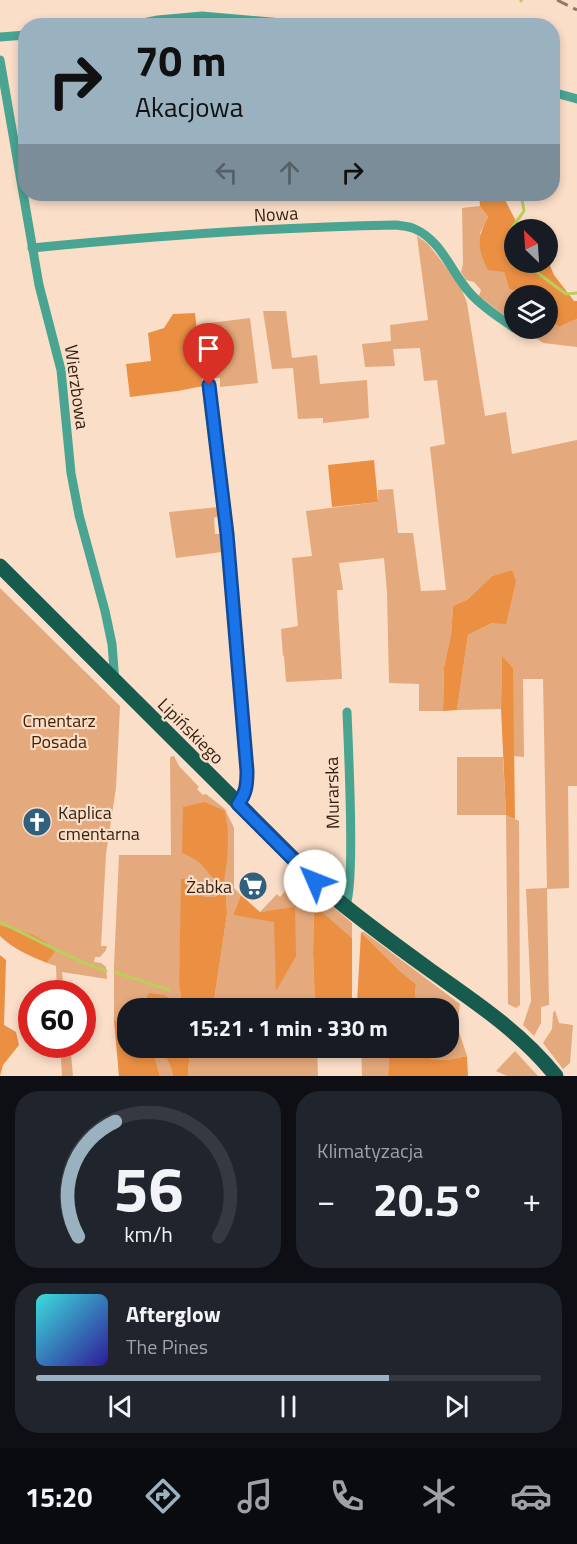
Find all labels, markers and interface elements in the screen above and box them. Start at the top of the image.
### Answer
text: 70 m [135,28,227,92]
icon: right [36,42,114,120]
text: Akacjowa [135,86,243,127]
icon: left [210,156,243,189]
icon: ahead [273,156,306,189]
icon: right [336,156,369,189]
street label: Nowa [253,199,299,229]
north arrow [504,219,558,273]
map controls [504,219,558,339]
button: layers [504,285,558,339]
pin [183,323,234,385]
icon: arrive [192,332,225,365]
street label: Wierzbowa [58,343,96,431]
street label: Lipińskiego [152,692,230,770]
park label: Cmentarz Posada [22,707,96,755]
street label: Murarska [318,757,346,829]
place label: Kaplica cmentarna [58,799,140,847]
church icon: Kaplica cmentarna [21,806,53,838]
position arrow [283,849,347,913]
supermarket icon: Żabka [237,870,269,902]
place label: Żabka [186,873,232,900]
speed limit sign: 60 [18,980,96,1058]
text: 15:21 · 1 min · 330 m [188,1011,388,1045]
text: Klimatyzacja [317,1135,423,1166]
text: 56 [113,1140,183,1235]
text: 20.5° [373,1165,485,1233]
text: − [317,1175,335,1225]
text: + [523,1175,541,1225]
text: km/h [124,1218,172,1250]
text: Afterglow [126,1297,221,1331]
text: The Pines [126,1331,208,1362]
icon: previous [104,1390,137,1423]
icon: pause [272,1390,305,1423]
icon: next [440,1390,473,1423]
icon: directions [142,1475,184,1517]
icon: music [234,1475,276,1517]
icon: phone [326,1475,368,1517]
icon: climate [418,1475,460,1517]
icon: car [510,1475,552,1517]
text: 15:20 [25,1476,92,1517]

